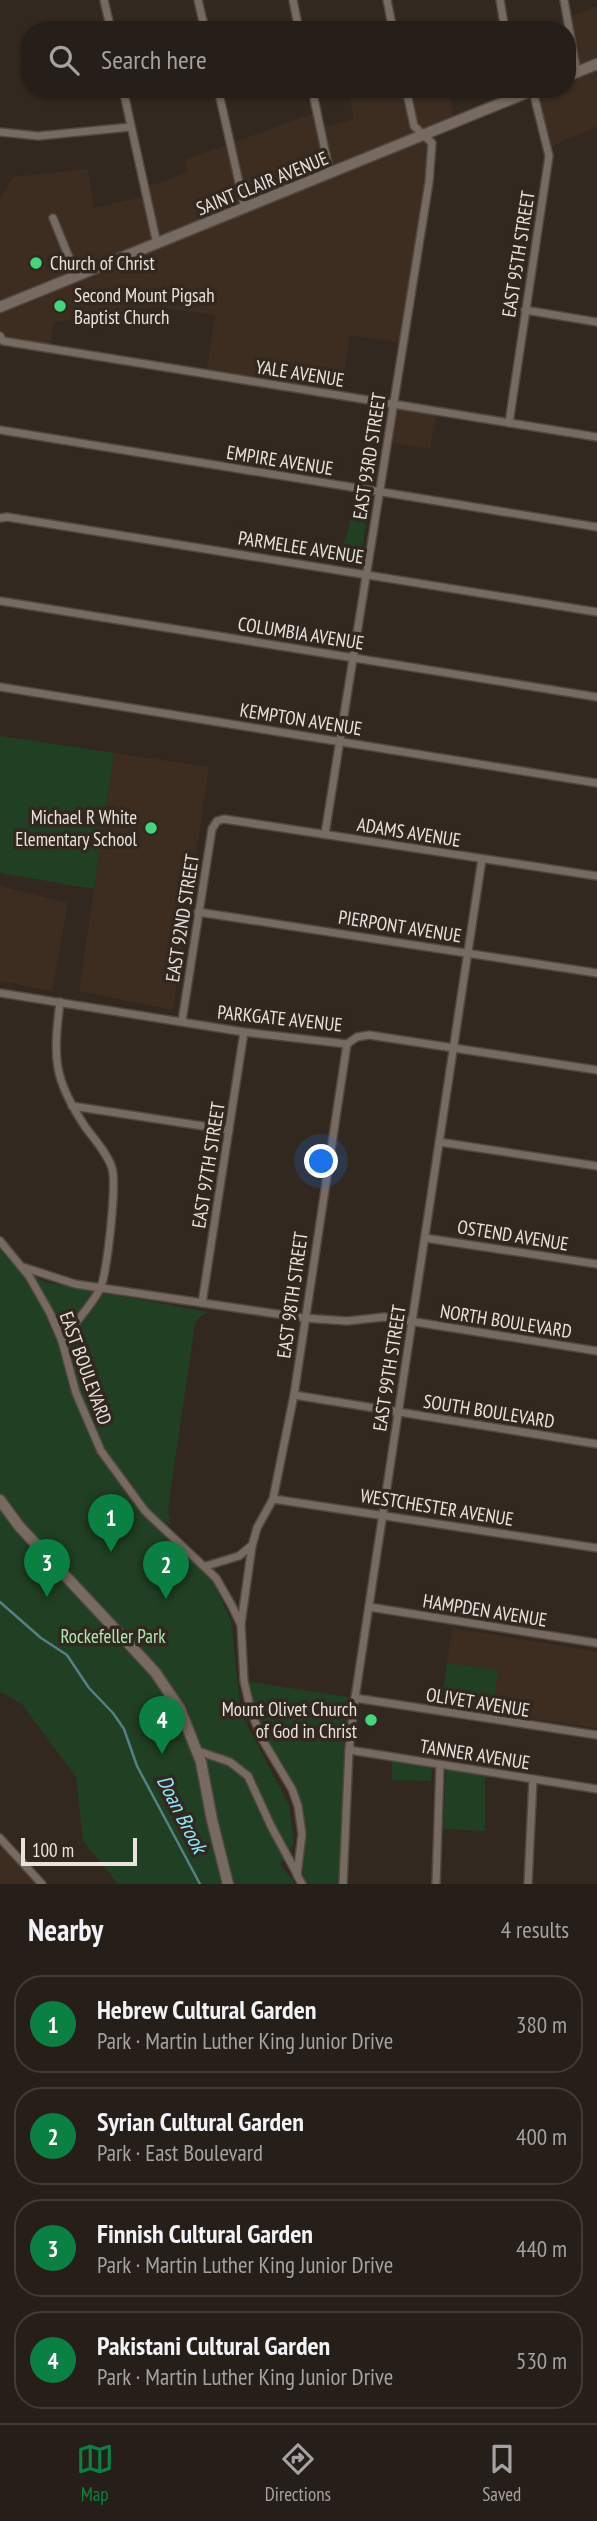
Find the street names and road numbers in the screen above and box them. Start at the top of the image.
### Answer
street label: SAINT CLAIR AVENUE [193,146,331,220]
street label: EAST 95TH STREET [496,189,540,319]
street label: YALE AVENUE [254,354,346,392]
street label: EAST 93RD STREET [347,390,391,521]
street label: EMPIRE AVENUE [225,440,335,480]
street label: PARMELEE AVENUE [236,525,366,569]
street label: COLUMBIA AVENUE [236,611,366,655]
street label: KEMPTON AVENUE [238,697,364,741]
street label: ADAMS AVENUE [355,812,463,852]
street label: EAST 92ND STREET [160,852,204,984]
street label: PIERPONT AVENUE [337,904,463,948]
street label: PARKGATE AVENUE [216,1000,344,1036]
street label: EAST 97TH STREET [186,1100,230,1230]
street label: OSTEND AVENUE [456,1214,570,1256]
street label: EAST 98TH STREET [271,1230,313,1360]
street label: NORTH BOULEVARD [438,1299,574,1343]
street label: EAST 99TH STREET [367,1303,411,1433]
street label: EAST BOULEVARD [54,1308,118,1428]
street label: SOUTH BOULEVARD [422,1389,556,1433]
street label: WESTCHESTER AVENUE [359,1483,515,1531]
street label: HAMPDEN AVENUE [421,1588,549,1632]
street label: OLIVET AVENUE [424,1682,532,1722]
street label: TANNER AVENUE [418,1733,532,1775]

